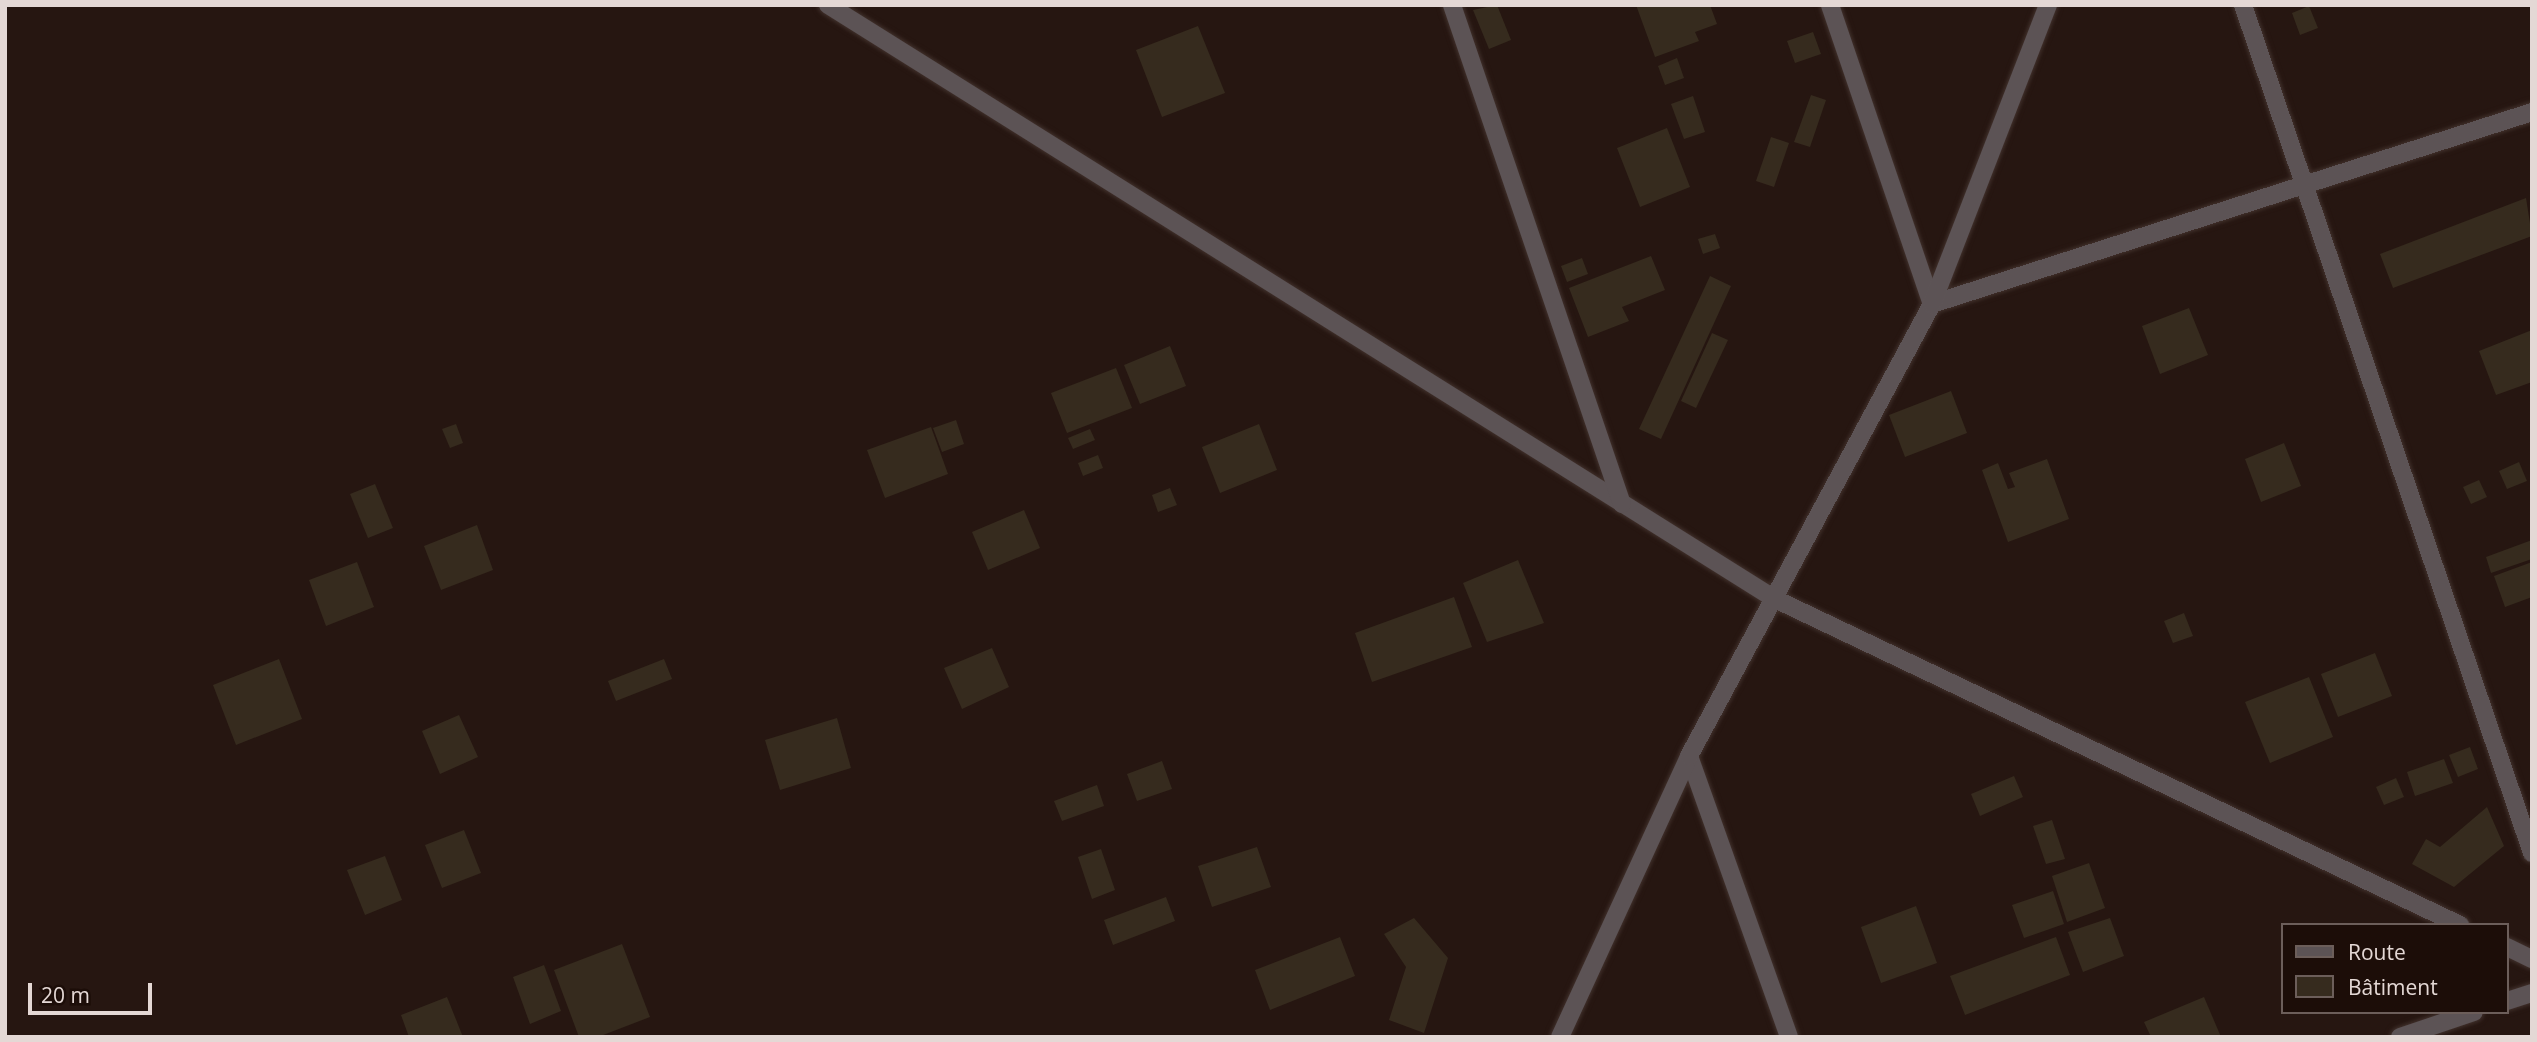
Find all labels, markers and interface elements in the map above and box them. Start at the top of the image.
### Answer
legend [2282,923,2509,1014]
text: Route [2348,938,2406,966]
scale bar [32,968,156,1012]
text: Bâtiment [2348,973,2438,1001]
text: 20 m [41,981,90,1009]

